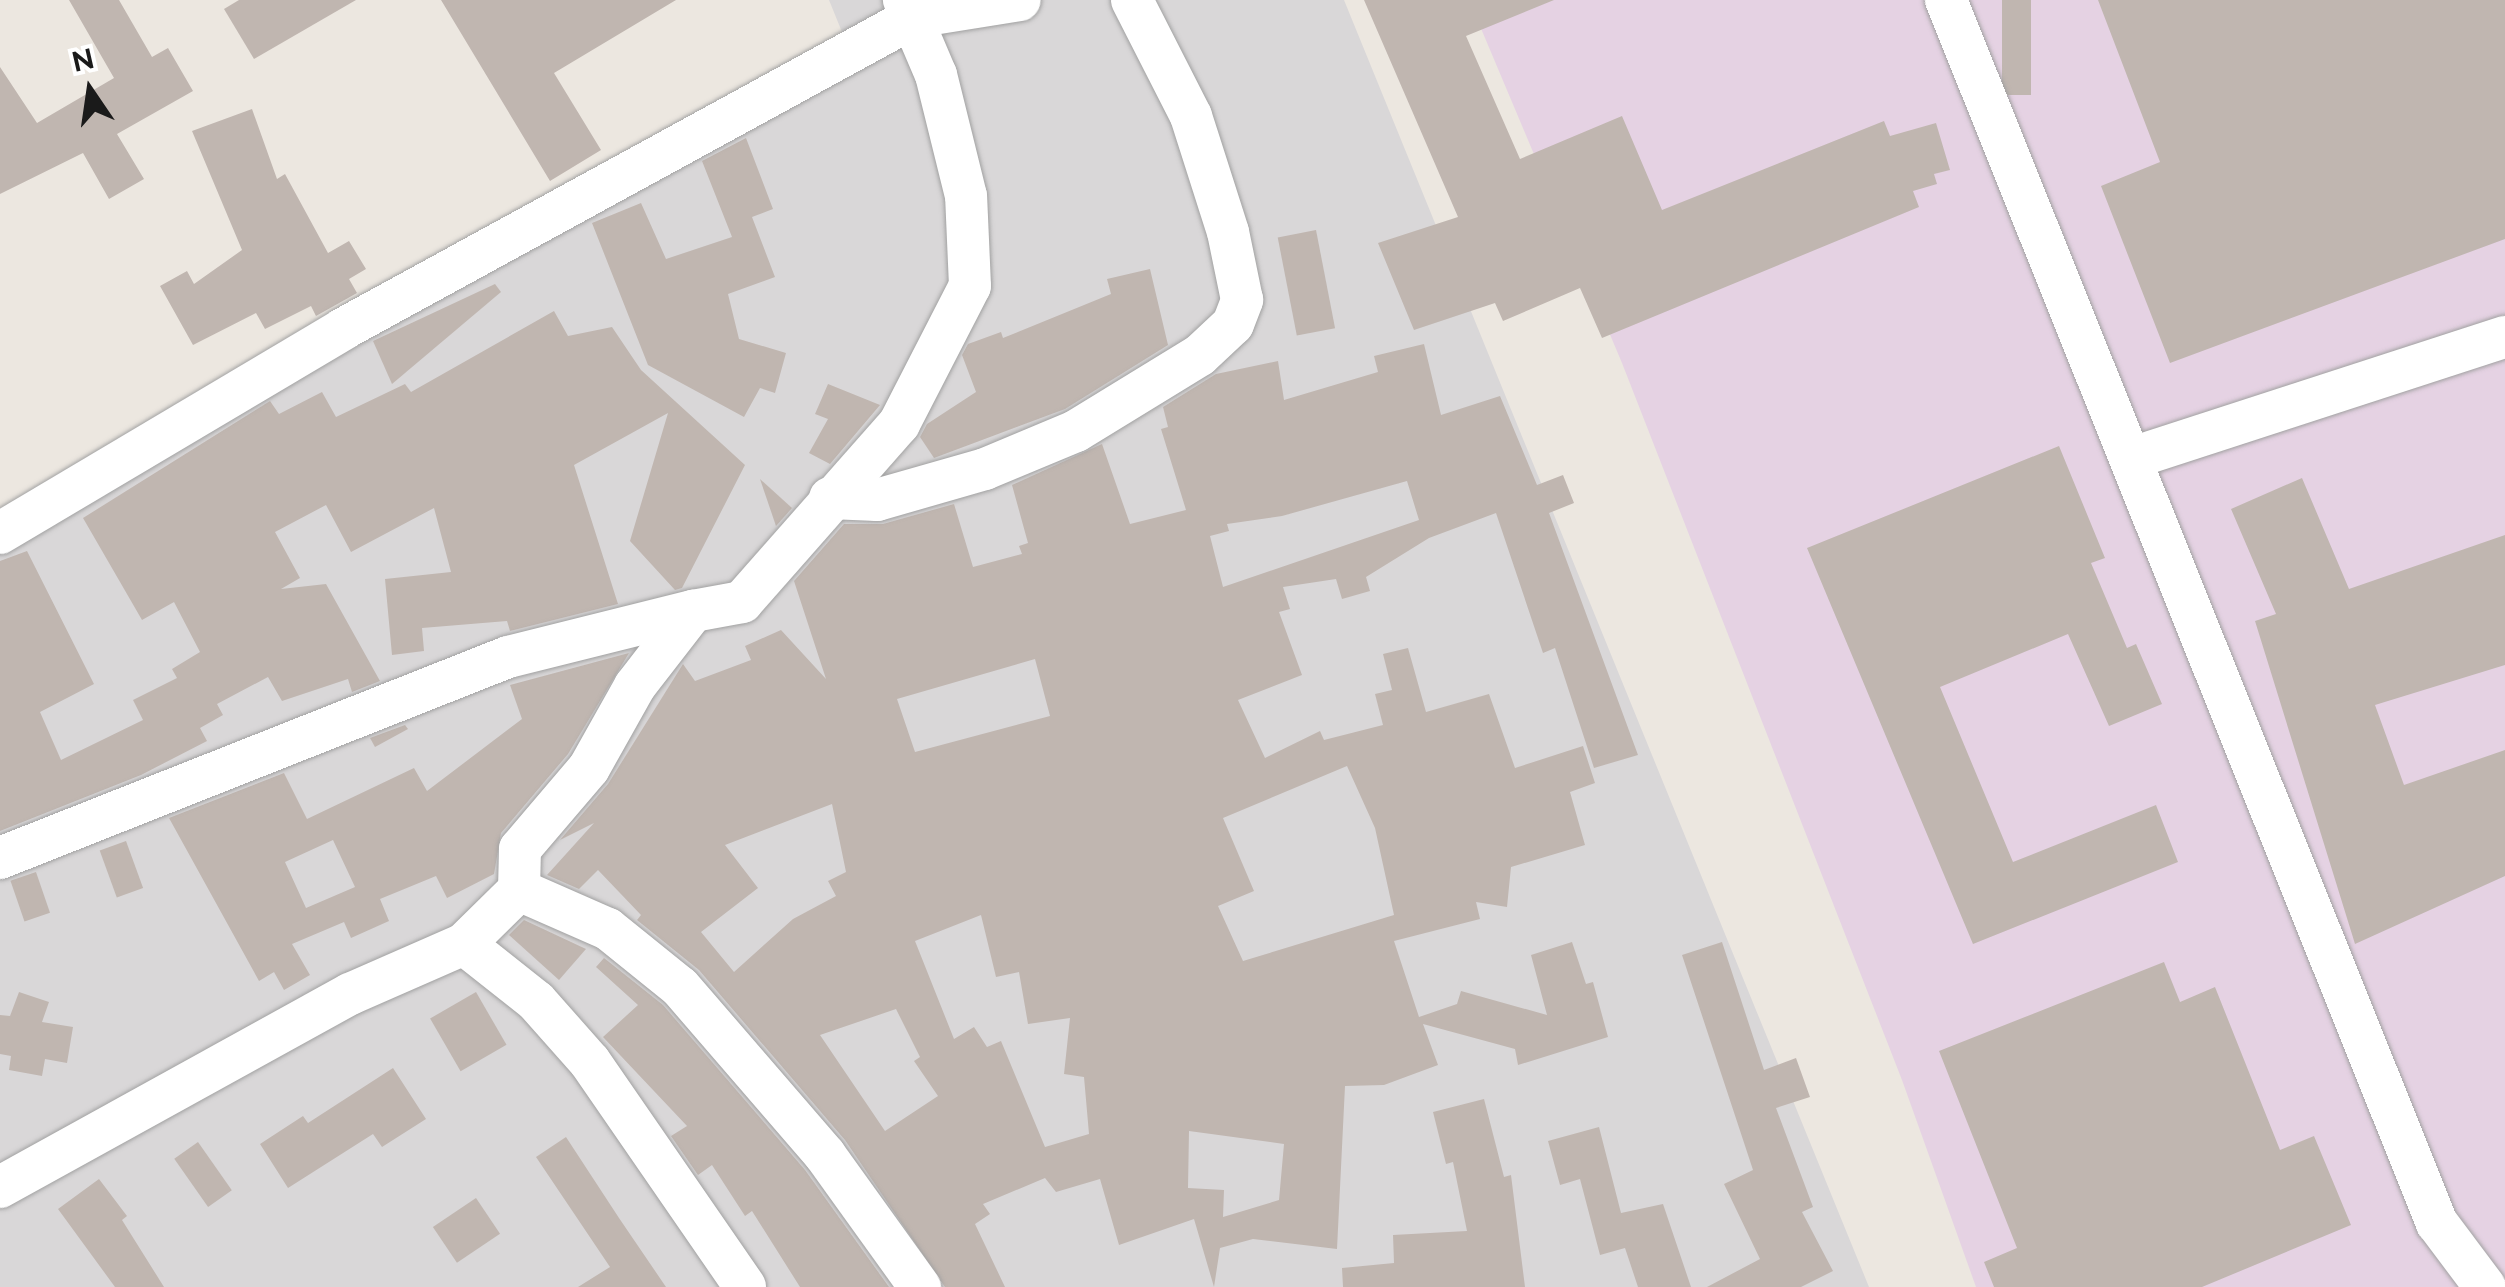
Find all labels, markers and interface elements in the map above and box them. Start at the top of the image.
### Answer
north arrow [40,40,140,140]
text: N [69,42,97,79]

